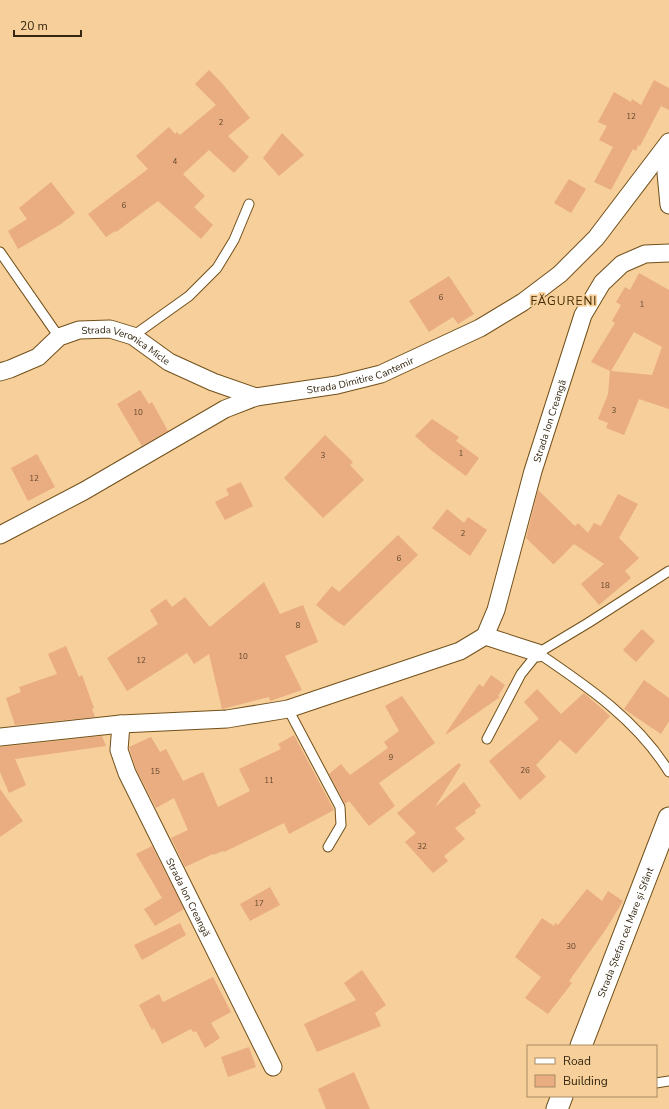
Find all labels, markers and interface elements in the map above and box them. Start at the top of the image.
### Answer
scale bar [14,12,81,38]
text: 20 m [20,18,48,34]
house number: 12 [626,111,636,122]
house number: 2 [219,117,224,128]
house number: 4 [173,156,178,167]
house number: 6 [122,200,127,211]
house number: 6 [439,292,444,303]
district label: FĂGURENI [531,293,597,309]
house number: 1 [640,299,645,310]
street label: Strada Veronica Micle [81,323,173,369]
street label: Strada Dimitire Cantemir [306,354,417,397]
street label: Strada Ion Creangă [530,378,570,464]
house number: 3 [612,405,617,416]
house number: 10 [133,407,143,418]
house number: 1 [459,448,464,459]
house number: 3 [321,450,326,461]
house number: 12 [29,473,39,484]
house number: 2 [461,528,466,539]
house number: 6 [397,553,402,564]
house number: 18 [600,580,610,591]
house number: 8 [296,620,301,631]
house number: 10 [238,651,248,662]
house number: 12 [136,655,146,666]
house number: 9 [389,752,394,763]
house number: 26 [520,765,530,776]
house number: 15 [150,766,160,777]
house number: 11 [264,775,274,786]
house number: 32 [417,841,427,852]
street label: Strada Ion Creangă [162,856,213,939]
street label: Strada Ștefan cel Mare și Sfânt [594,865,657,1000]
house number: 17 [254,898,264,909]
house number: 30 [566,941,576,952]
legend [527,1045,657,1097]
text: Road [563,1053,591,1069]
text: Building [563,1073,608,1089]

